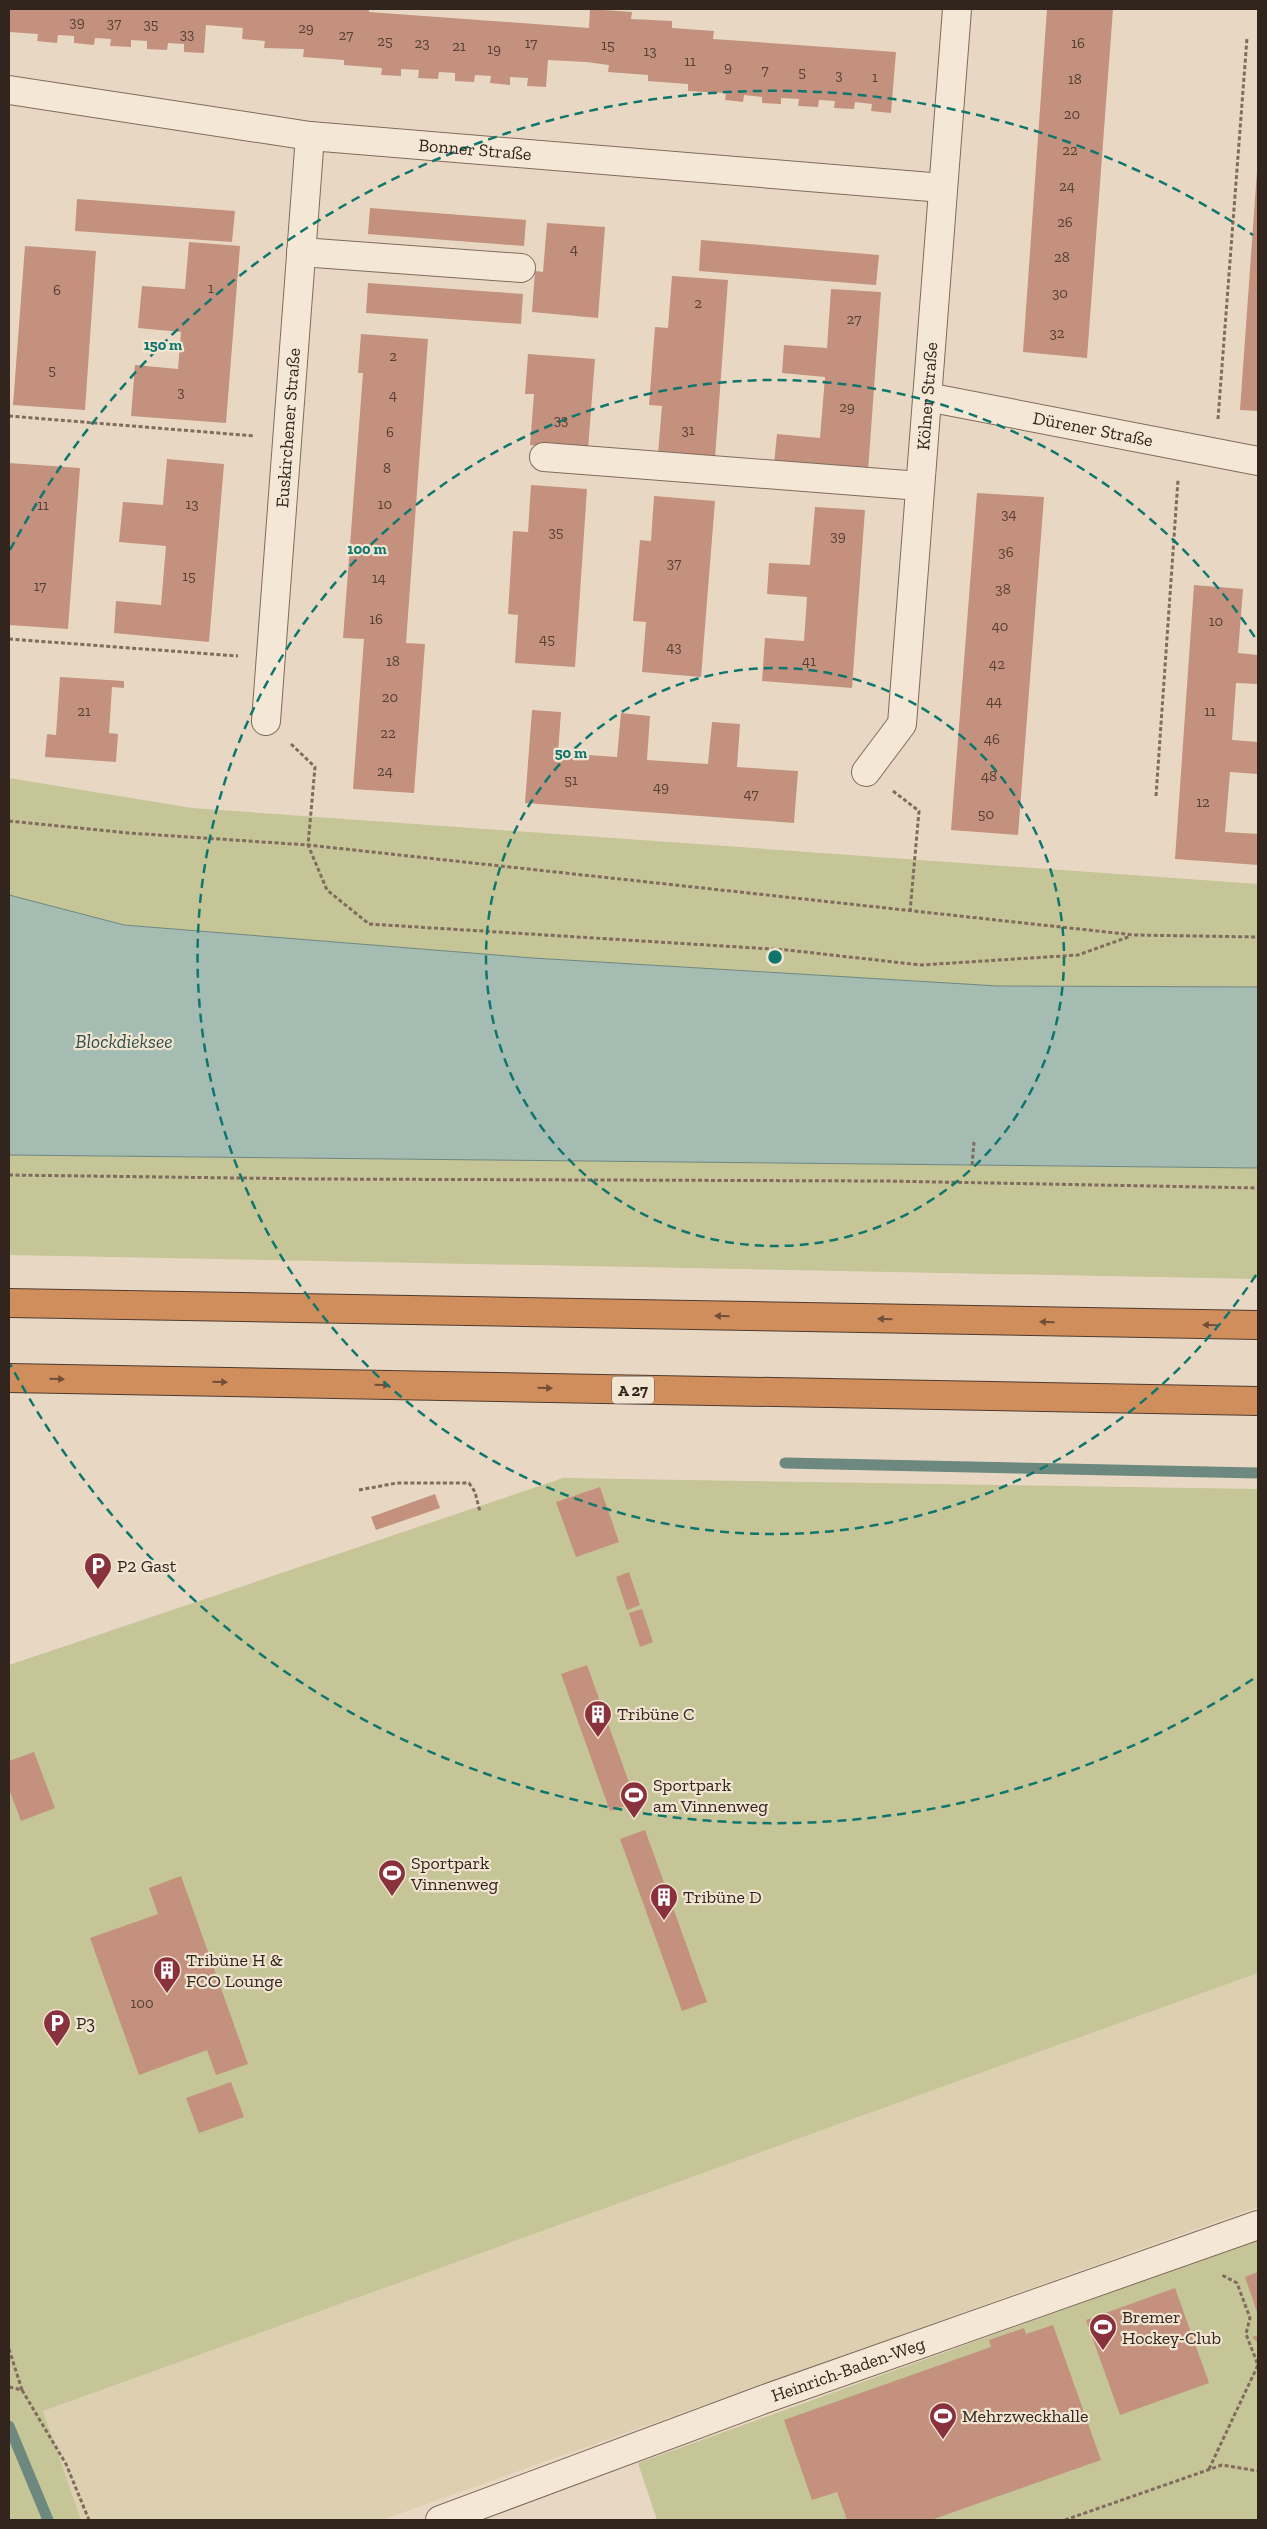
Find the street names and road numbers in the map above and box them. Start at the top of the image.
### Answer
street label: Bonner Straße [418,134,532,165]
street label: Kölner Straße [912,341,942,451]
street label: Euskirchener Straße [271,347,305,509]
street label: Dürener Straße [1031,407,1155,451]
road number: A 27 [612,1376,654,1404]
street label: Heinrich-Baden-Weg [768,2332,928,2407]

